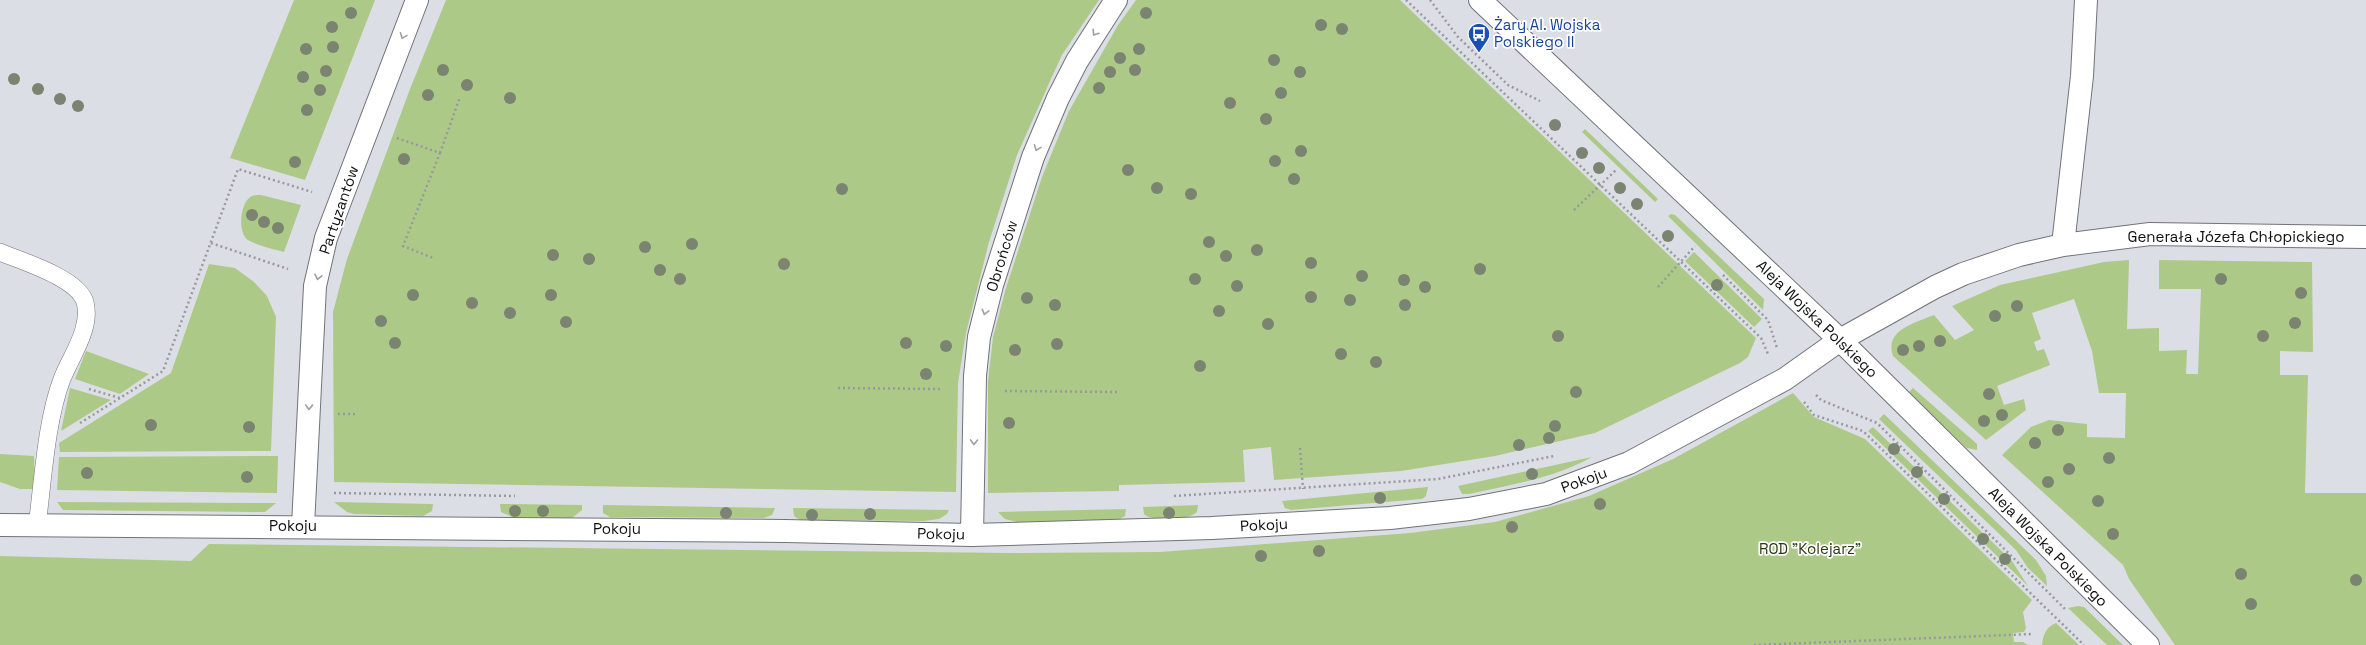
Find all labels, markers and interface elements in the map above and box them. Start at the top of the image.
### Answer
place label: Żary Al. Wojska Polskiego II [1494,15,1601,51]
bus stop icon: Żary Al. Wojska Polskiego II [1466,21,1492,54]
one-way arrow [1093,28,1100,35]
one-way arrow [400,33,408,40]
one-way arrow [1033,145,1041,152]
street label: Partyzantów [315,163,363,257]
street label: Obrońców [982,218,1021,294]
street label: Generała Józefa Chłopickiego [2128,227,2344,246]
street label: Aleja Wojska Polskiego [1753,256,1882,382]
one-way arrow [314,274,322,280]
one-way arrow [981,309,990,316]
one-way arrow [305,404,314,410]
one-way arrow [970,439,978,445]
street label: Pokoju [1558,462,1610,497]
street label: Aleja Wojska Polskiego [1985,483,2112,610]
street label: Pokoju [1240,514,1288,535]
street label: Pokoju [269,516,317,535]
street label: Pokoju [593,519,641,538]
street label: Pokoju [917,524,965,543]
park label: ROD "Kolejarz" [1759,539,1861,558]

